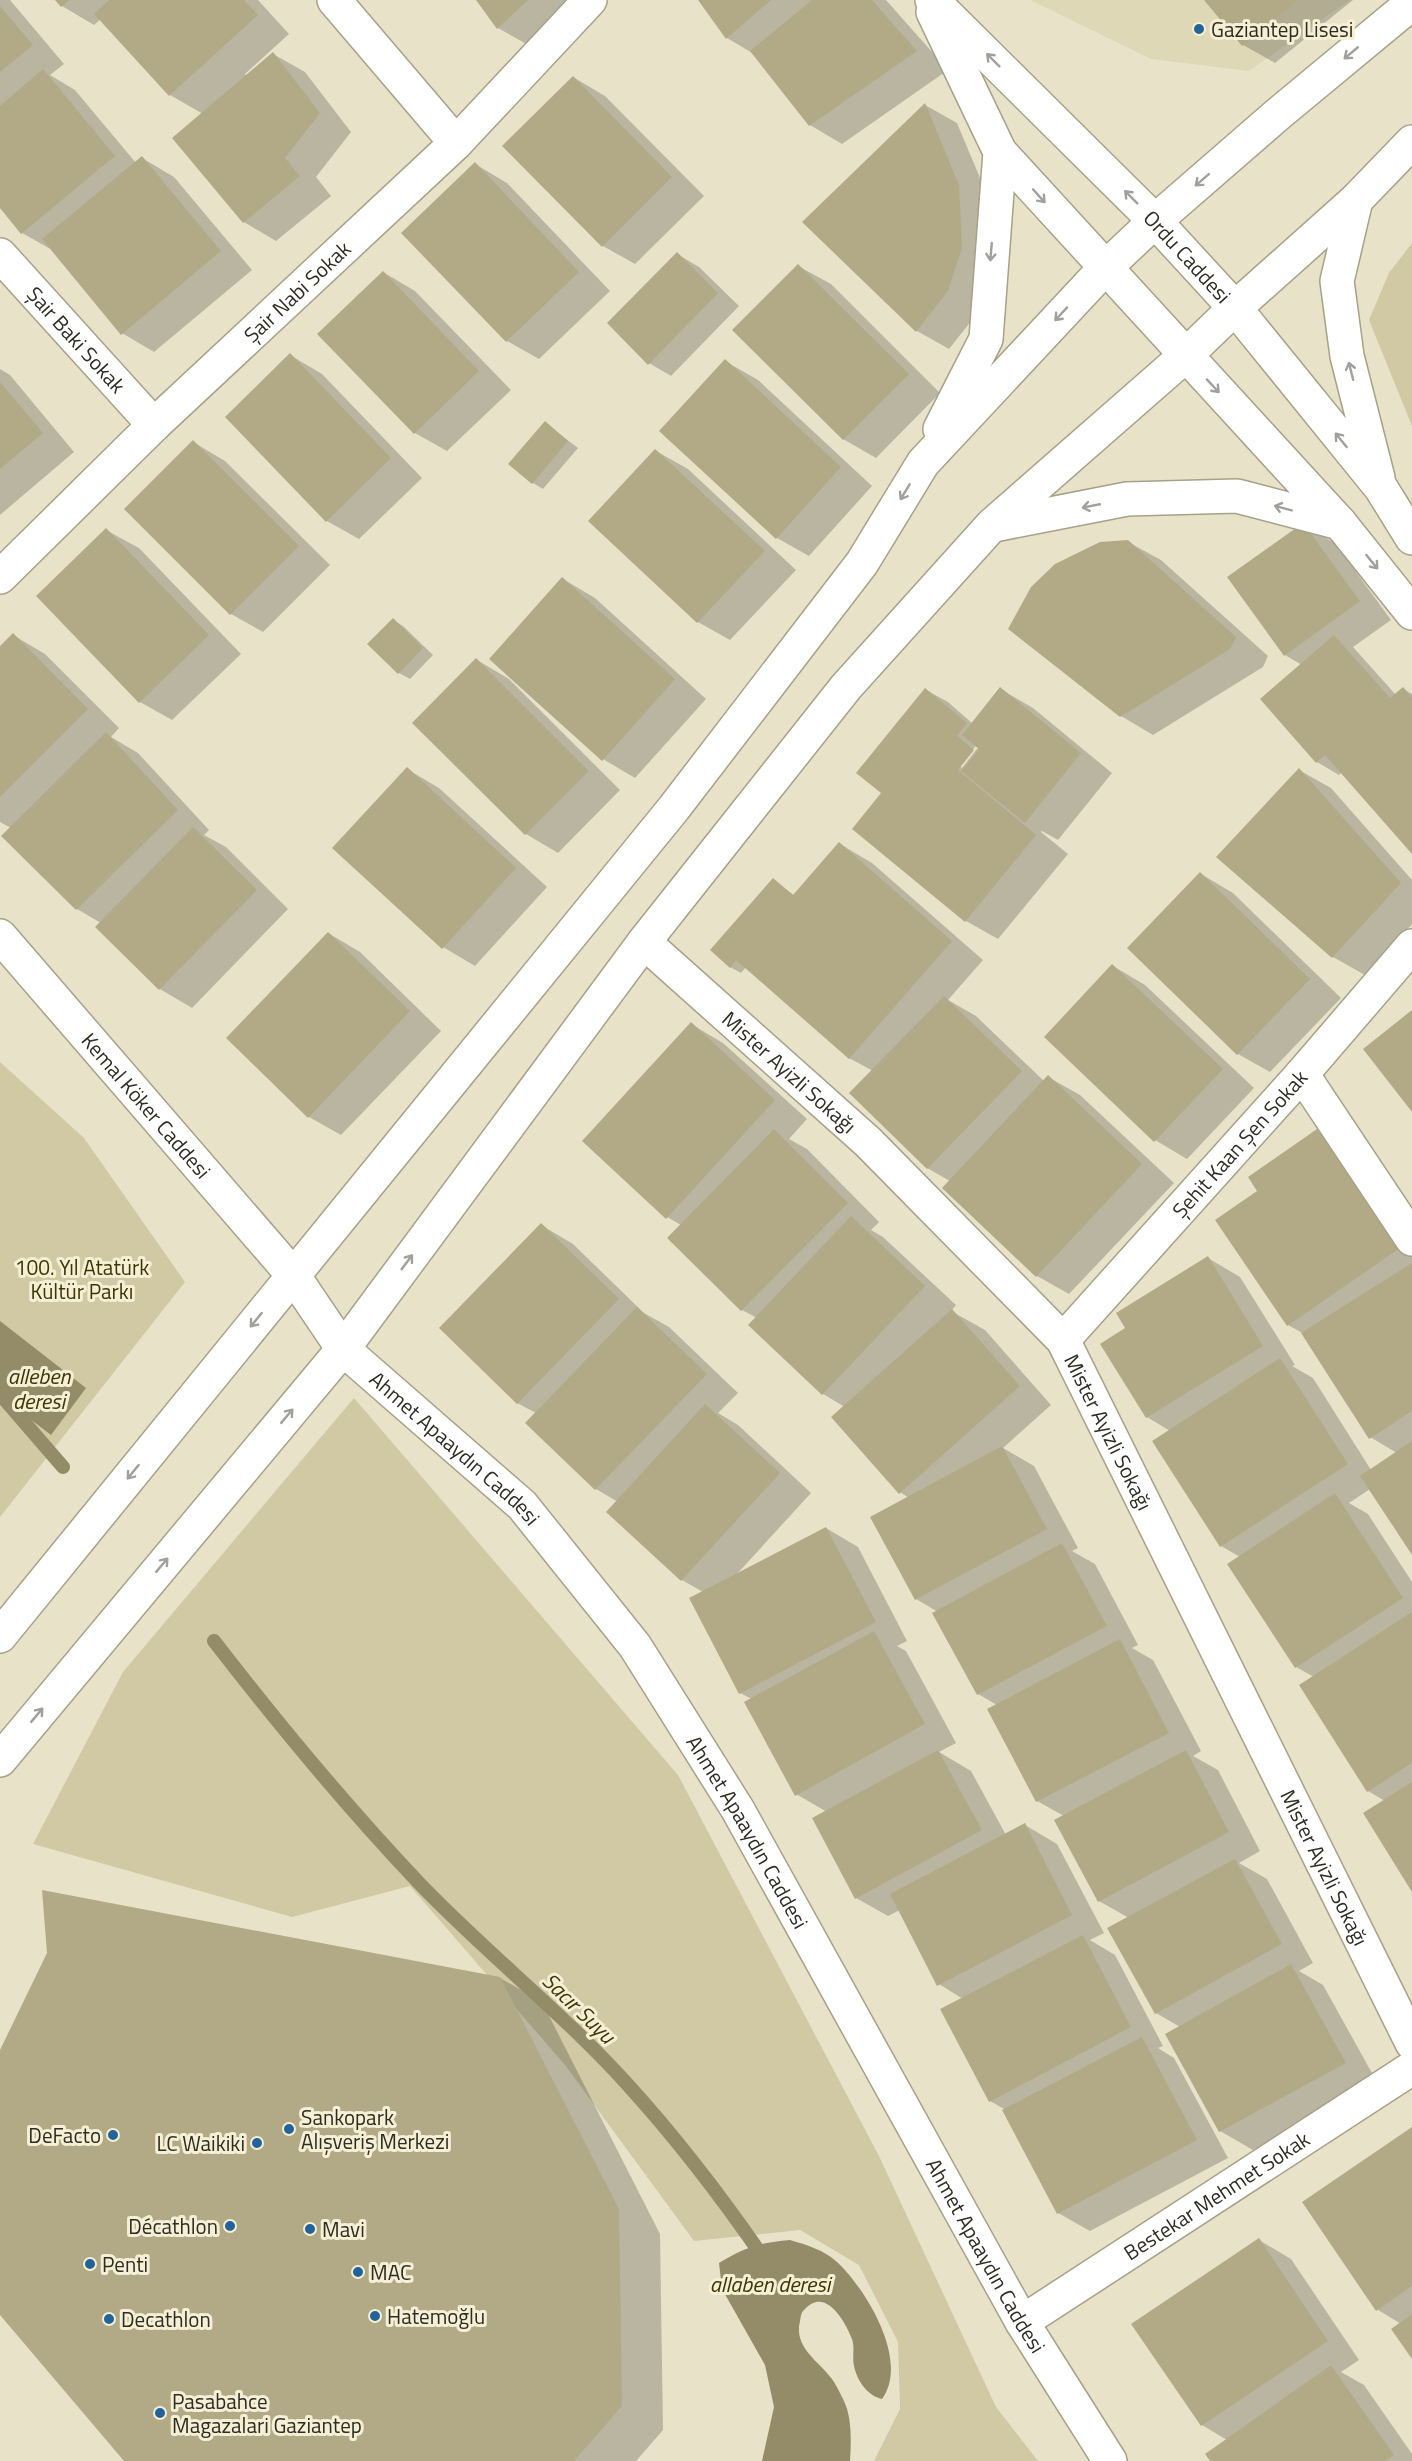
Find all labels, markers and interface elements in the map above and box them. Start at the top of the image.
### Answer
place label: Gaziantep Lisesi [1211,13,1353,45]
marker: Gaziantep Lisesi [1192,22,1206,36]
one-way arrow [1343,47,1359,60]
one-way arrow [985,53,1000,68]
one-way arrow [1194,173,1210,186]
one-way arrow [1032,188,1046,203]
one-way arrow [1124,190,1139,205]
street label: Ordu Caddesi [1136,202,1239,310]
street label: Şair Nabi Sokak [236,233,358,350]
one-way arrow [986,241,997,261]
street label: Şair Baki Sokak [20,279,133,400]
one-way arrow [1054,307,1069,322]
one-way arrow [1344,361,1356,380]
one-way arrow [1206,379,1220,394]
one-way arrow [1335,432,1348,448]
one-way arrow [899,483,911,500]
one-way arrow [1081,501,1101,512]
one-way arrow [1274,502,1293,514]
one-way arrow [1365,554,1378,570]
street label: Mister Ayizli Sokağı [715,1003,864,1141]
street label: Kemal Köker Caddesi [74,1025,219,1186]
street label: Şehit Kaan Şen Sokak [1164,1062,1315,1225]
park label: 100. Yıl Atatürk Kültür Parkı [15,1251,149,1307]
one-way arrow [401,1254,414,1270]
one-way arrow [250,1312,263,1328]
street label: Mister Ayizli Sokağı [1056,1348,1161,1516]
water label: alleben deresi [8,1359,71,1418]
street label: Ahmet Apaaydın Caddesi [363,1363,548,1532]
one-way arrow [281,1408,294,1424]
one-way arrow [127,1464,140,1480]
one-way arrow [156,1557,169,1573]
one-way arrow [31,1707,44,1723]
street label: Ahmet Apaaydın Caddesi [679,1729,817,1934]
street label: Mister Ayizli Sokağı [1272,1784,1377,1951]
water label: Sacır Suyu [535,1964,625,2053]
place label: Sankopark Alışveriş Merkezi [301,2101,449,2157]
place label: DeFacto [28,2119,101,2151]
marker: Sankopark Alışveriş Merkezi [282,2122,296,2136]
street label: Bestekar Mehmet Sokak [1117,2123,1316,2268]
place label: LC Waikiki [157,2127,245,2159]
marker: DeFacto [106,2128,120,2142]
marker: LC Waikiki [250,2136,264,2150]
street label: Ahmet Apaaydın Caddesi [918,2152,1054,2359]
place label: Décathlon [128,2210,218,2242]
place label: Mavi [322,2213,365,2245]
marker: Décathlon [223,2219,237,2233]
marker: Mavi [303,2222,317,2236]
place label: Penti [102,2248,148,2280]
place label: MAC [370,2256,411,2288]
marker: Penti [83,2257,97,2271]
marker: MAC [351,2265,365,2279]
water label: allaben deresi [710,2267,833,2301]
place label: Hatemoğlu [387,2300,485,2332]
place label: Decathlon [121,2303,211,2335]
marker: Hatemoğlu [368,2309,382,2323]
marker: Decathlon [102,2312,116,2326]
place label: Pasabahce Magazalari Gaziantep [172,2385,362,2441]
marker: Pasabahce Magazalari Gaziantep [153,2406,167,2420]

